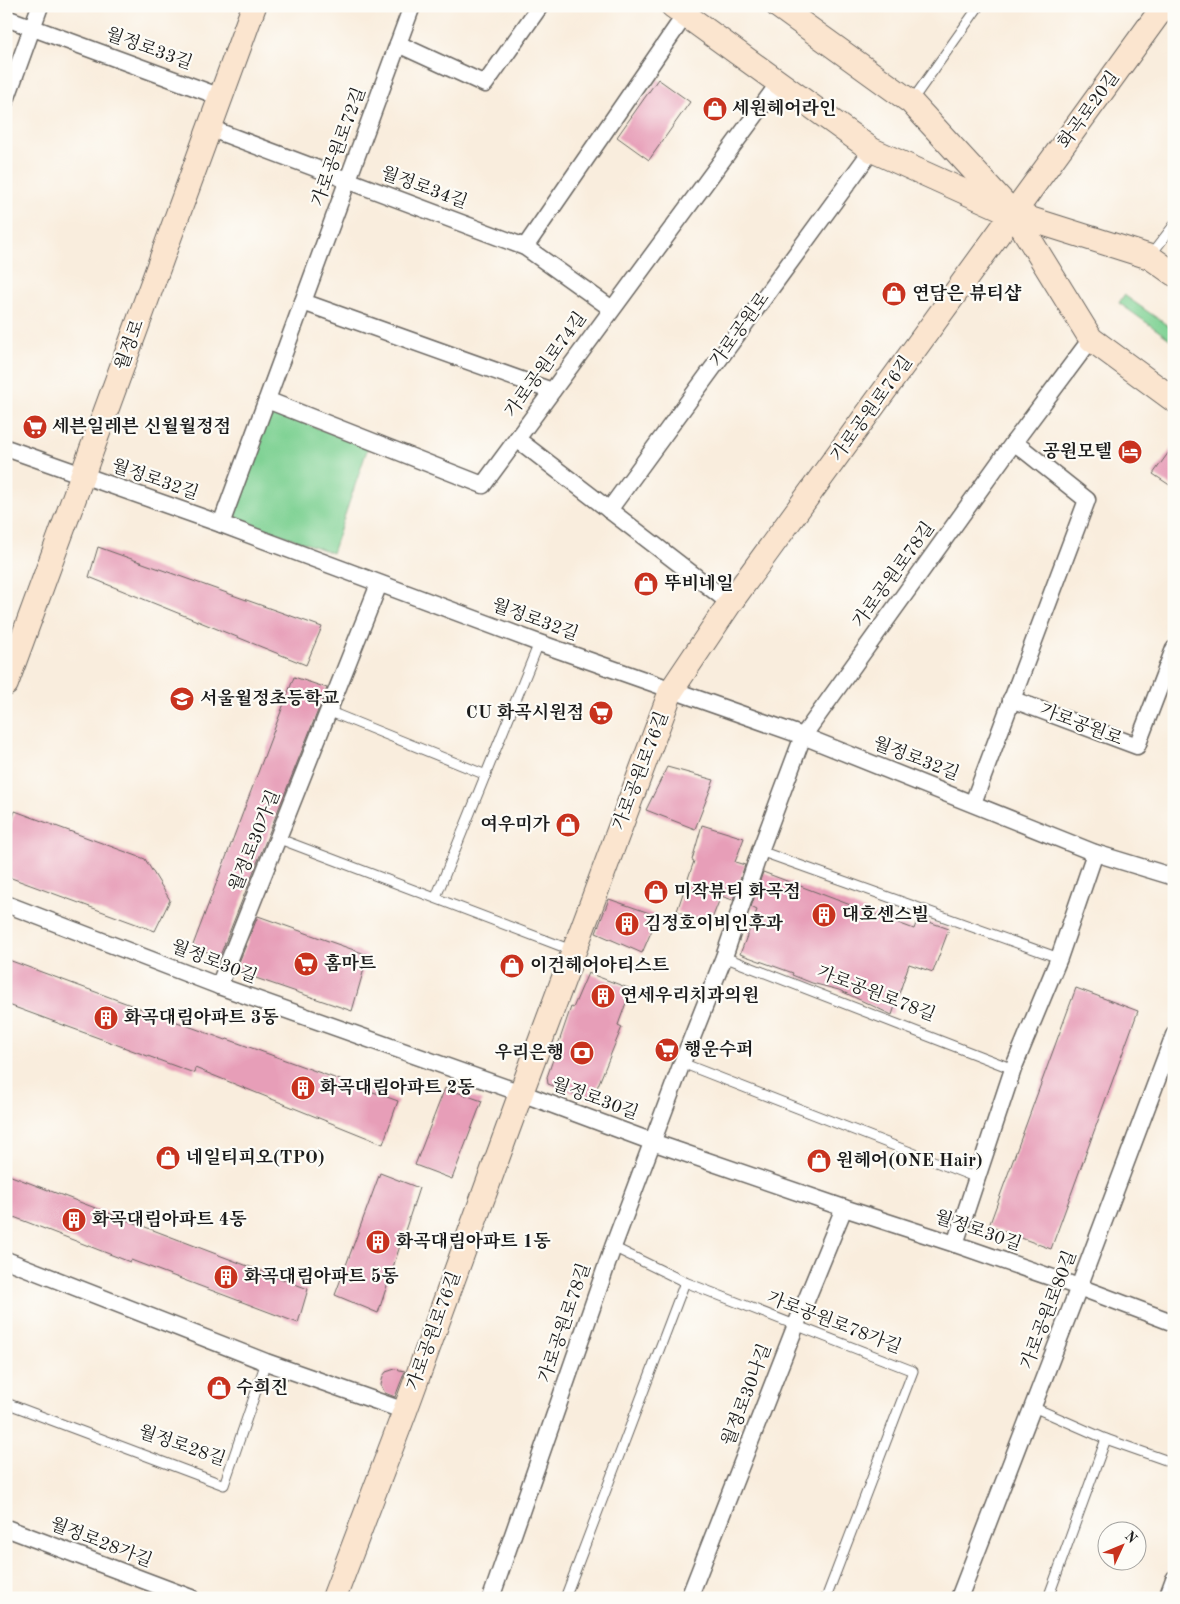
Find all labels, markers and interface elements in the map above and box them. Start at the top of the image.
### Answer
street label: 월정로33길 [103,24,195,73]
street label: 화곡로20길 [1054,68,1123,152]
street label: 가로공원로72길 [308,85,369,209]
shop icon: 세원헤어라인 [702,96,728,122]
place label: 세원헤어라인 [732,98,836,118]
street label: 월정로34길 [378,163,470,212]
shop icon: 연담은 뷰티샵 [881,281,907,307]
place label: 연담은 뷰티샵 [912,283,1022,303]
street label: 가로공원로 [706,289,773,370]
street label: 가로공원로74길 [501,308,590,421]
street label: 월정로 [112,317,147,373]
street label: 가로공원로76길 [827,352,916,465]
supermarket icon: 세븐일레븐 신월월정점 [22,414,48,440]
place label: 세븐일레븐 신월월정점 [52,416,231,436]
hotel icon: 공원모텔 [1117,439,1143,465]
place label: 공원모텔 [1042,441,1112,461]
street label: 월정로32길 [109,456,201,503]
street label: 가로공원로78길 [849,518,938,631]
shop icon: 뚜비네일 [633,571,659,597]
place label: 뚜비네일 [664,573,734,593]
street label: 월정로32길 [489,595,581,644]
school or university icon: 서울월정초등학교 [169,686,195,712]
place label: 서울월정초등학교 [200,688,340,708]
supermarket icon: CU 화곡시원점 [588,700,614,726]
street label: 가로공원로 [1037,700,1125,749]
place label: CU 화곡시원점 [466,702,584,722]
street label: 가로공원로76길 [609,709,672,833]
street label: 월정로32길 [871,733,962,784]
street label: 월정로30가길 [226,787,284,894]
shop icon: 여우미가 [555,812,581,838]
place label: 여우미가 [480,814,551,834]
shop icon: 미작뷰티 화곡점 [643,879,669,905]
place label: 미작뷰티 화곡점 [674,881,801,901]
building icon: 대호센스빌 [811,902,837,928]
place label: 대호센스빌 [842,904,929,924]
building icon: 김정호이비인후과 [614,911,640,937]
place label: 김정호이비인후과 [644,913,784,933]
street label: 월정로30길 [169,936,260,987]
supermarket icon: 홈마트 [293,951,319,977]
place label: 홈마트 [324,953,377,973]
shop icon: 이건헤어아티스트 [499,953,525,979]
place label: 이건헤어아티스트 [530,955,670,975]
street label: 가로공원로78길 [814,962,938,1025]
building icon: 연세우리치과의원 [590,983,616,1009]
place label: 연세우리치과의원 [620,985,759,1005]
building icon: 화곡대림아파트 3동 [93,1005,119,1031]
place label: 화곡대림아파트 3동 [124,1007,279,1027]
supermarket icon: 행운수퍼 [654,1037,680,1063]
place label: 행운수퍼 [684,1039,754,1059]
bank icon: 우리은행 [569,1040,595,1066]
place label: 우리은행 [494,1042,564,1062]
street label: 월정로30길 [549,1074,641,1123]
building icon: 화곡대림아파트 2동 [290,1075,316,1101]
place label: 화곡대림아파트 2동 [320,1077,475,1097]
shop icon: 네일티피오(TPO) [155,1145,181,1171]
place label: 네일티피오(TPO) [186,1147,325,1167]
shop icon: 원헤어(ONE Hair) [806,1148,832,1174]
place label: 원헤어(ONE Hair) [836,1150,983,1170]
building icon: 화곡대림아파트 4동 [61,1207,87,1233]
street label: 월정로30길 [932,1207,1024,1254]
place label: 화곡대림아파트 4동 [92,1209,247,1229]
building icon: 화곡대림아파트 1동 [365,1229,391,1255]
place label: 화곡대림아파트 1동 [396,1231,551,1251]
street label: 가로공원로80길 [1017,1248,1080,1372]
street label: 가로공원로78길 [535,1261,594,1385]
building icon: 화곡대림아파트 5동 [213,1264,239,1290]
place label: 화곡대림아파트 5동 [244,1266,399,1286]
street label: 가로공원로76길 [403,1269,464,1393]
street label: 가로공원로78가길 [764,1288,904,1357]
street label: 월정로30나길 [718,1341,775,1449]
shop icon: 수희진 [206,1375,232,1401]
place label: 수희진 [236,1377,288,1397]
street label: 월정로28길 [136,1422,228,1469]
street label: 월정로28가길 [47,1514,155,1571]
north arrow [1098,1522,1148,1572]
text: N [1122,1529,1140,1547]

